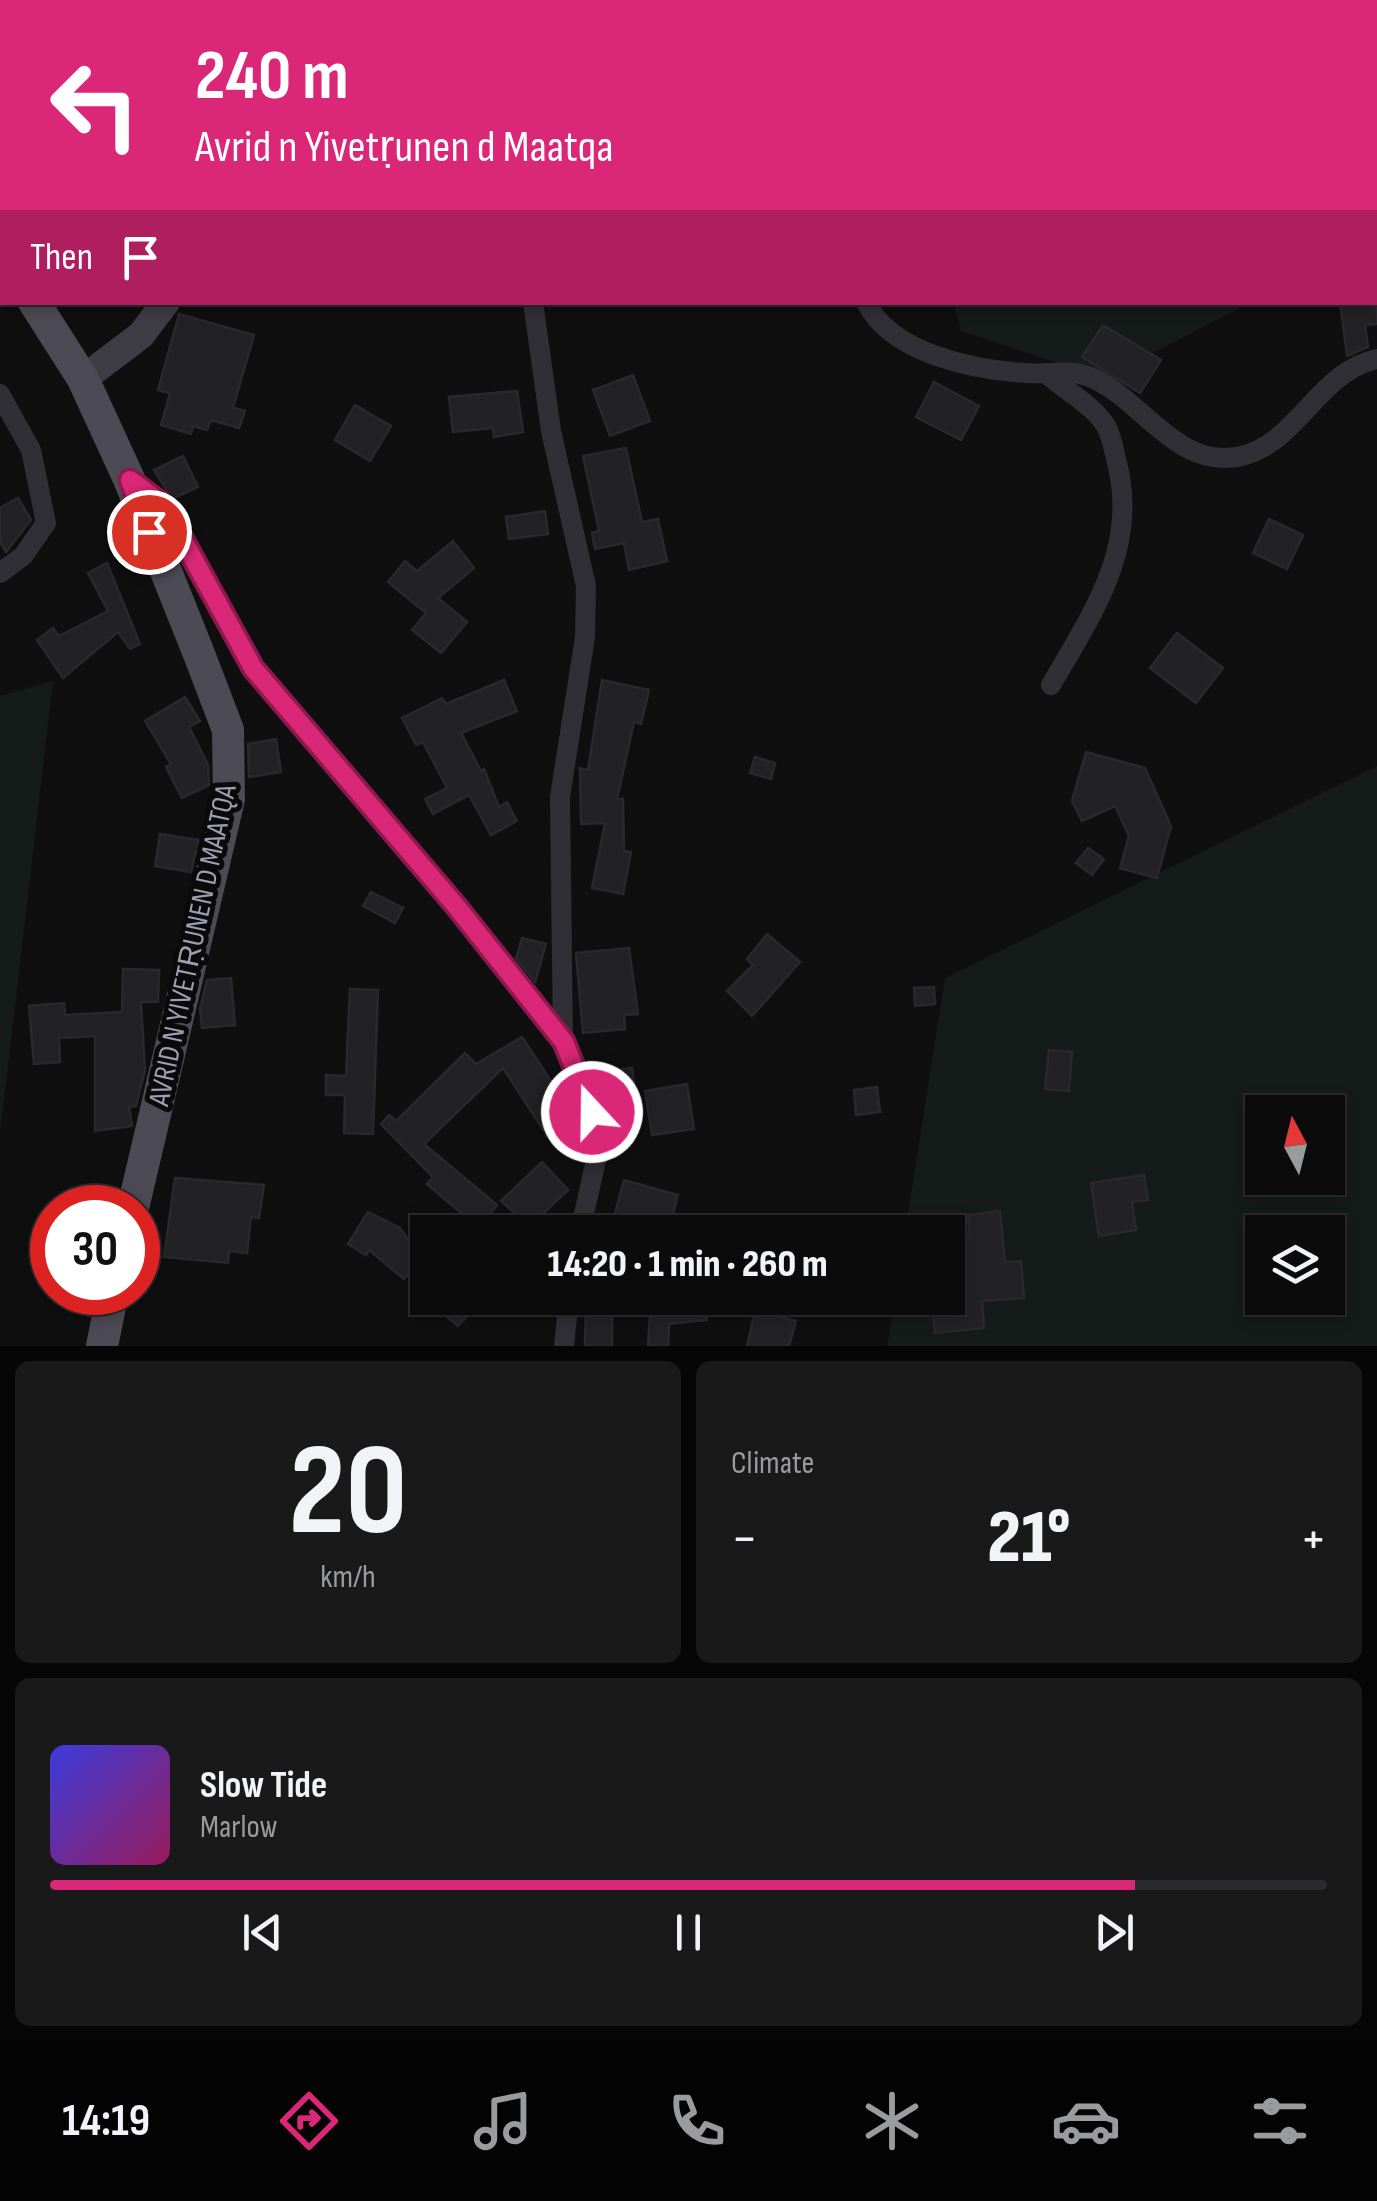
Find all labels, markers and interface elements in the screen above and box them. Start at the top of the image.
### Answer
text: 240 m [195,35,349,119]
icon: left [30,40,160,170]
text: Avrid n Yivetṛunen d Maatqa [195,120,614,175]
icon: arrive [113,230,168,285]
text: Then [30,235,93,280]
pin [107,490,192,575]
icon: arrive [122,505,177,560]
street label: AVRID N YIVETṚUNEN D MAATQA [141,781,245,1110]
position arrow [540,1060,644,1164]
north arrow [1245,1095,1345,1195]
map controls [1245,1095,1345,1315]
speed limit sign: 30 [30,1185,160,1315]
button: layers [1245,1215,1345,1315]
text: 14:20 · 1 min · 260 m [548,1242,828,1287]
text: 20 [289,1415,407,1571]
text: Climate [731,1444,814,1483]
text: 21° [987,1493,1071,1584]
text: − [731,1506,758,1573]
text: + [1300,1506,1327,1573]
text: km/h [320,1558,376,1597]
text: Slow Tide [200,1763,327,1808]
text: Marlow [200,1808,278,1847]
icon: previous [235,1905,290,1960]
icon: pause [661,1905,716,1960]
icon: next [1087,1905,1142,1960]
icon: directions [274,2086,344,2156]
icon: music [468,2086,538,2156]
icon: phone [662,2086,732,2156]
icon: climate [857,2086,927,2156]
icon: car [1051,2086,1121,2156]
icon: filters [1245,2086,1315,2156]
text: 14:19 [62,2094,150,2149]

